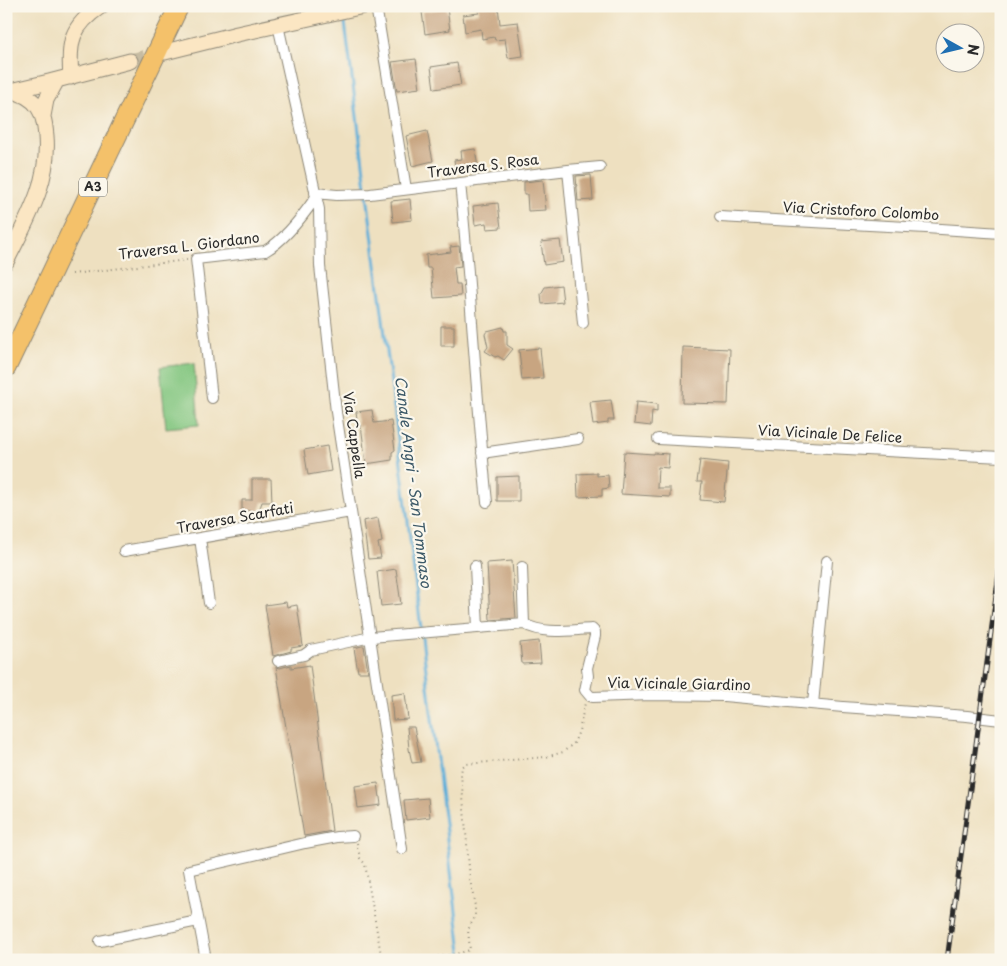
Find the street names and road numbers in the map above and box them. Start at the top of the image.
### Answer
street label: Traversa S. Rosa [426,148,540,183]
road number: A3 [79,178,107,196]
street label: Via Cristoforo Colombo [782,196,940,225]
street label: Traversa L. Giordano [117,226,261,265]
street label: Via Cappella [338,390,371,480]
street label: Via Vicinale De Felice [757,419,903,448]
street label: Traversa Scarfati [175,497,295,538]
street label: Via Vicinale Giardino [607,672,751,695]

